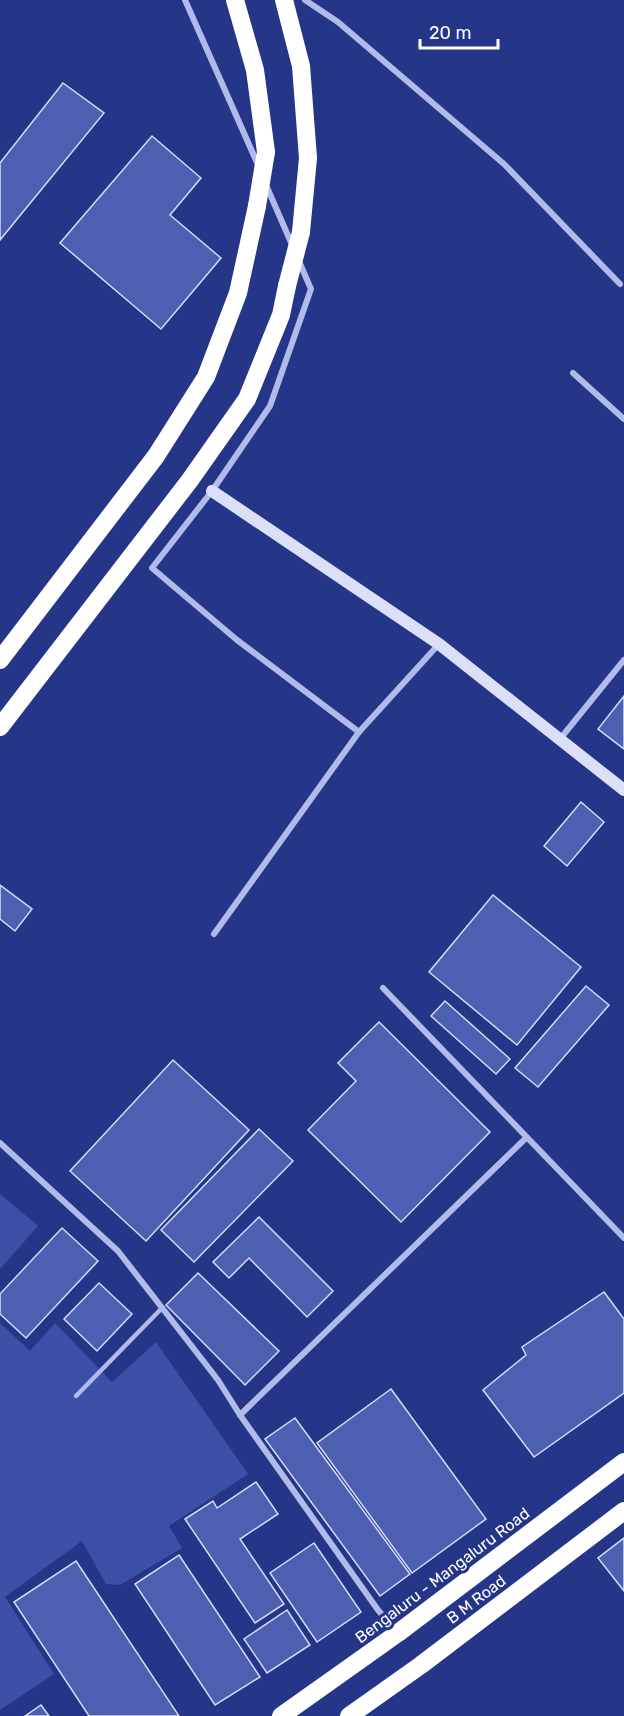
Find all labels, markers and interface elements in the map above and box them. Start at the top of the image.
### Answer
scale bar [420,12,498,50]
text: 20 m [429,22,471,44]
street label: Bengaluru - Mangaluru Road [351,1504,533,1647]
street label: B M Road [443,1571,510,1628]

